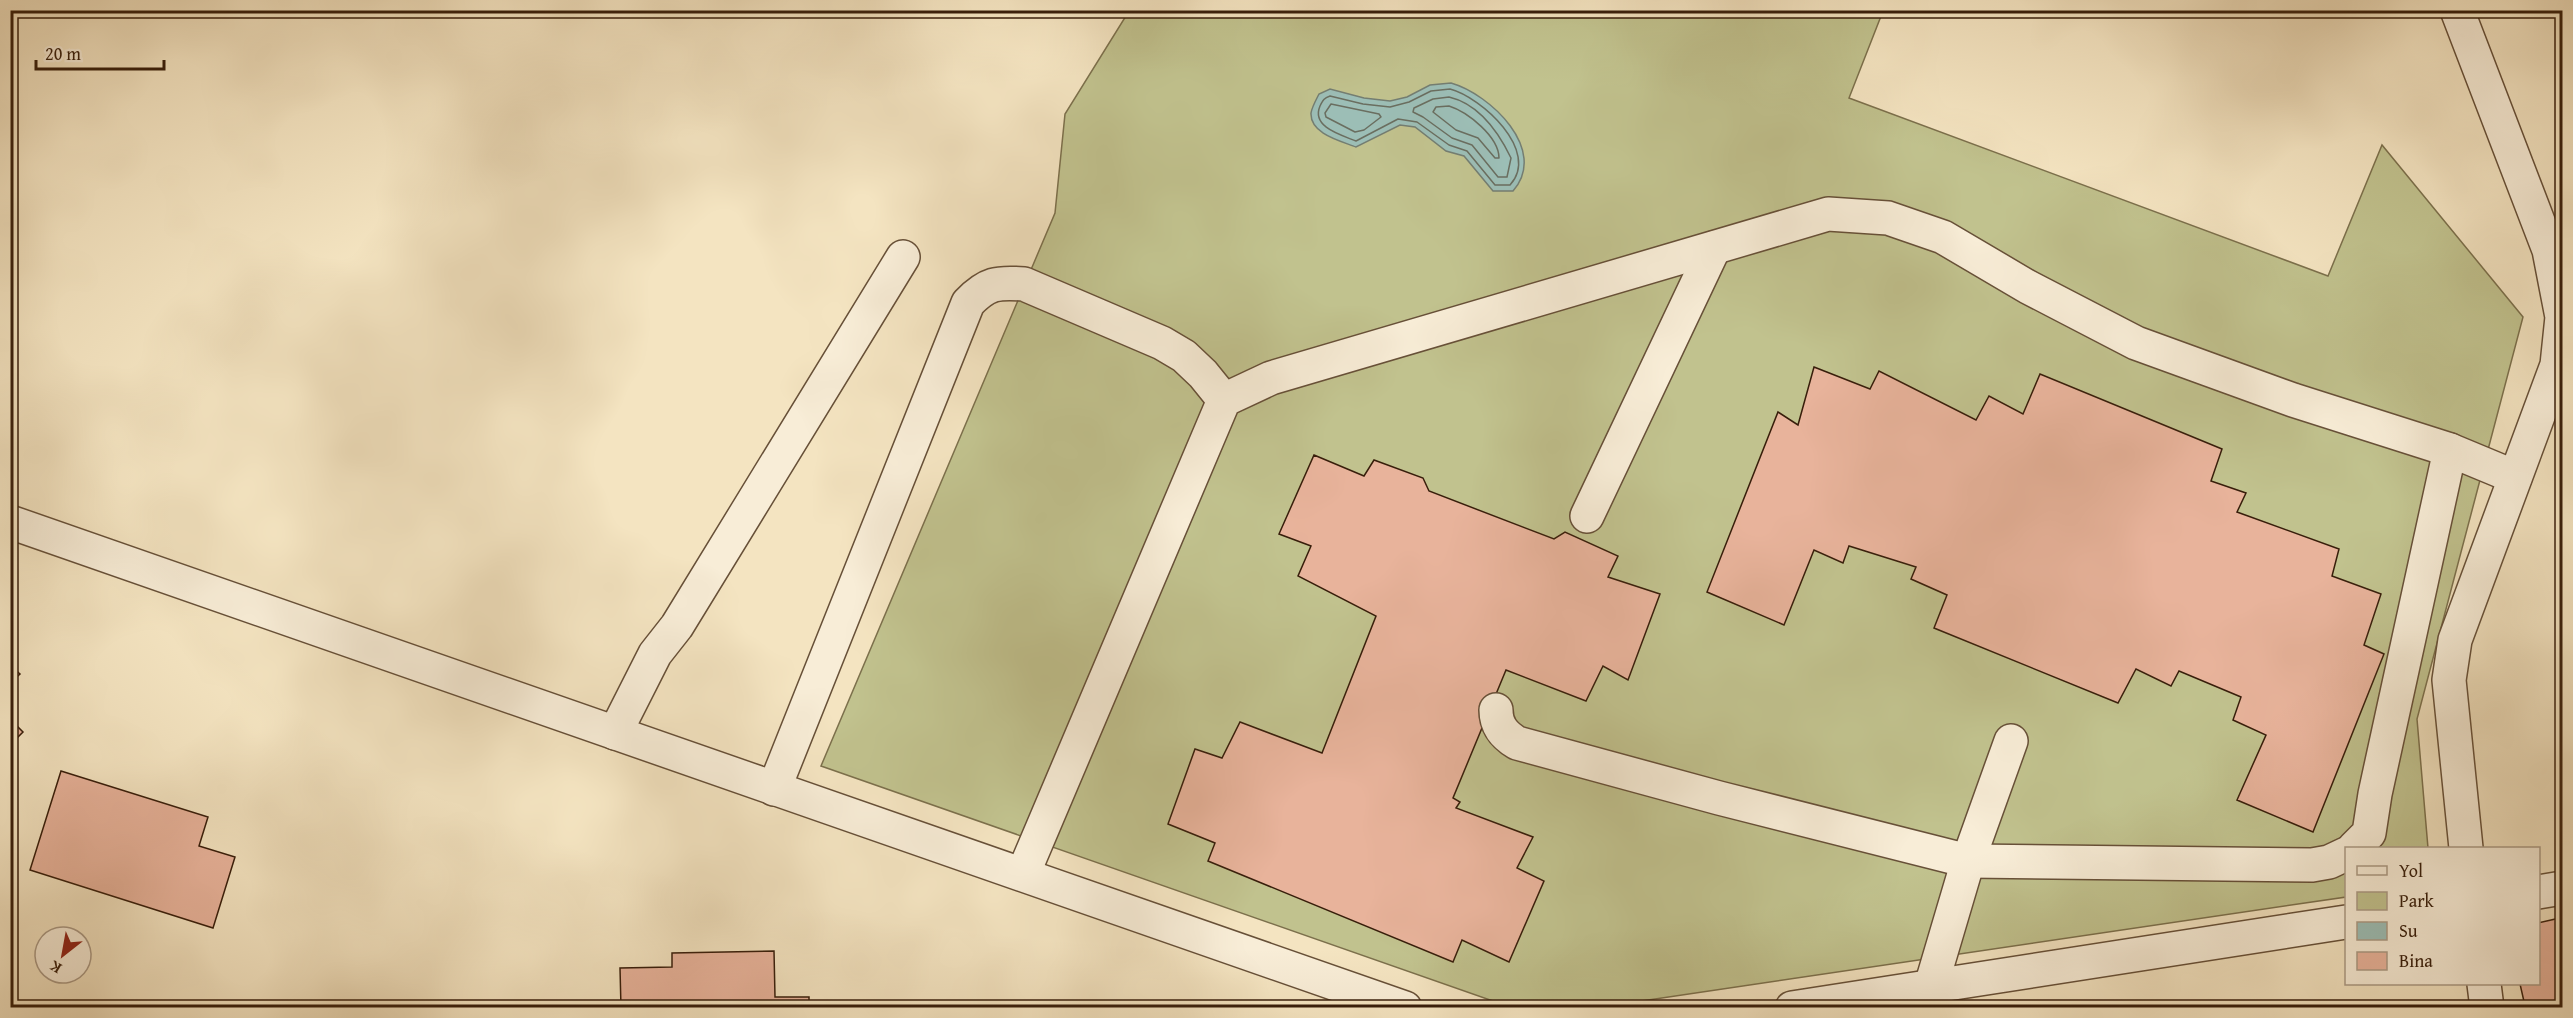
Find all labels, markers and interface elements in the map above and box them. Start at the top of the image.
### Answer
scale bar [36,33,164,71]
text: 20 m [45,40,81,67]
legend [2345,847,2540,985]
text: Yol [2399,857,2423,884]
text: Park [2399,887,2435,914]
text: Su [2399,917,2418,944]
north arrow [33,925,93,985]
text: Bina [2399,947,2433,974]
text: K [44,955,66,981]

